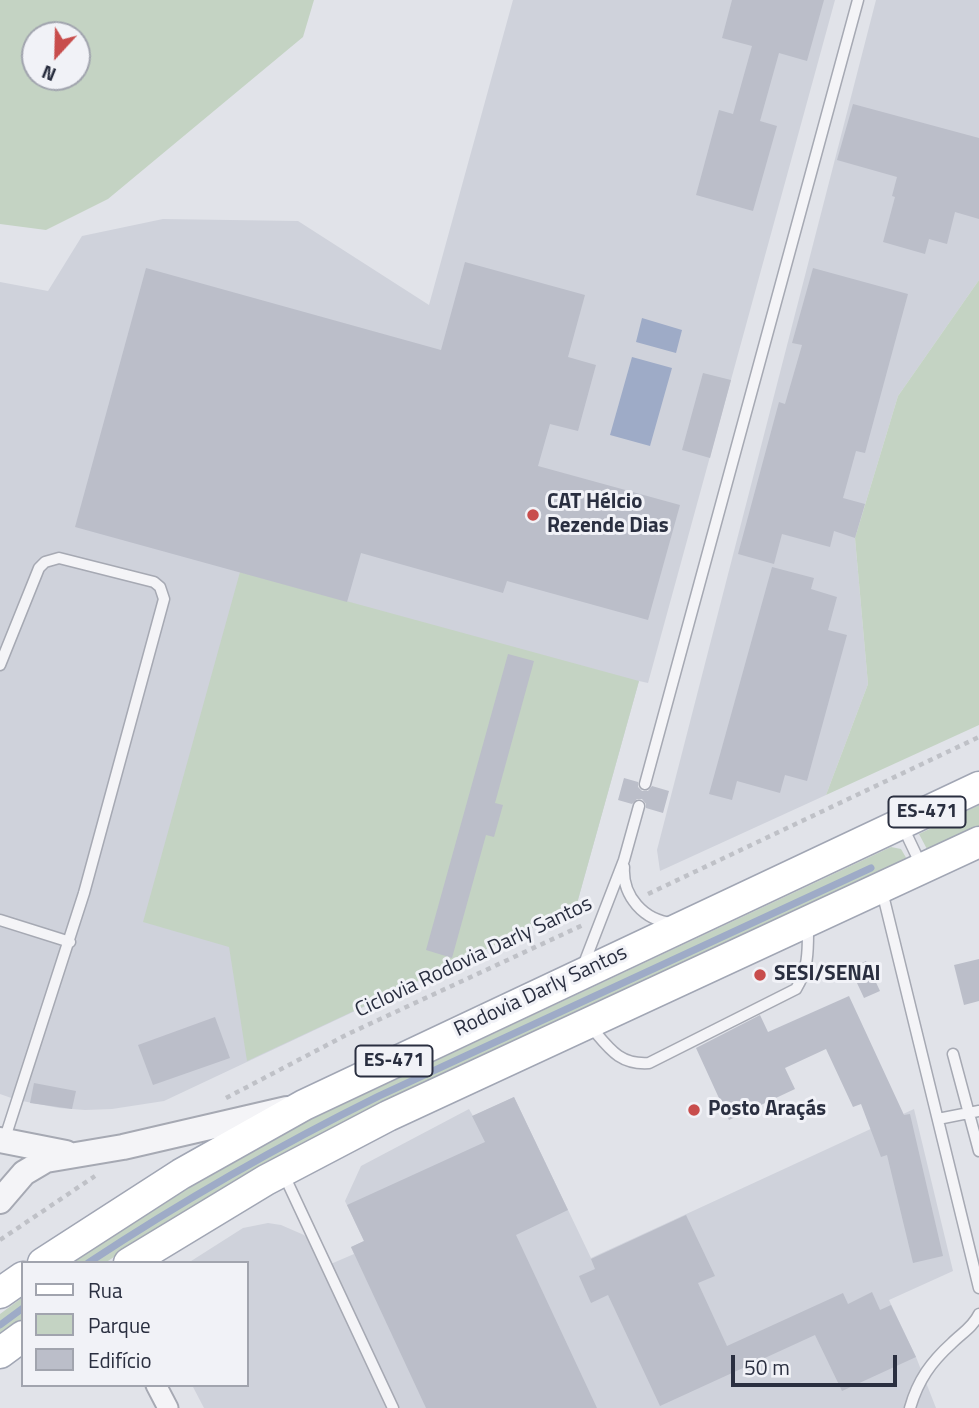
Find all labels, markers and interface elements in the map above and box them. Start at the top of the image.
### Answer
north arrow [21,21,91,91]
text: N [37,58,60,90]
place label: CAT Hélcio Rezende Dias [547,490,669,540]
marker: CAT Hélcio Rezende Dias [525,507,541,523]
road number: ES-471 [888,796,965,828]
street label: Ciclovia Rodovia Darly Santos [351,892,597,1024]
street label: Rodovia Darly Santos [450,941,632,1043]
place label: SESI/SENAI [774,962,881,988]
marker: SESI/SENAI [752,967,768,983]
road number: ES-471 [356,1046,432,1077]
place label: Posto Araçás [708,1097,826,1123]
marker: Posto Araçás [686,1102,702,1118]
legend [21,1261,248,1387]
text: Rua [88,1274,123,1306]
text: Parque [88,1309,151,1341]
scale bar [734,1342,900,1386]
text: Edifício [88,1344,152,1376]
text: 50 m [744,1351,790,1383]

